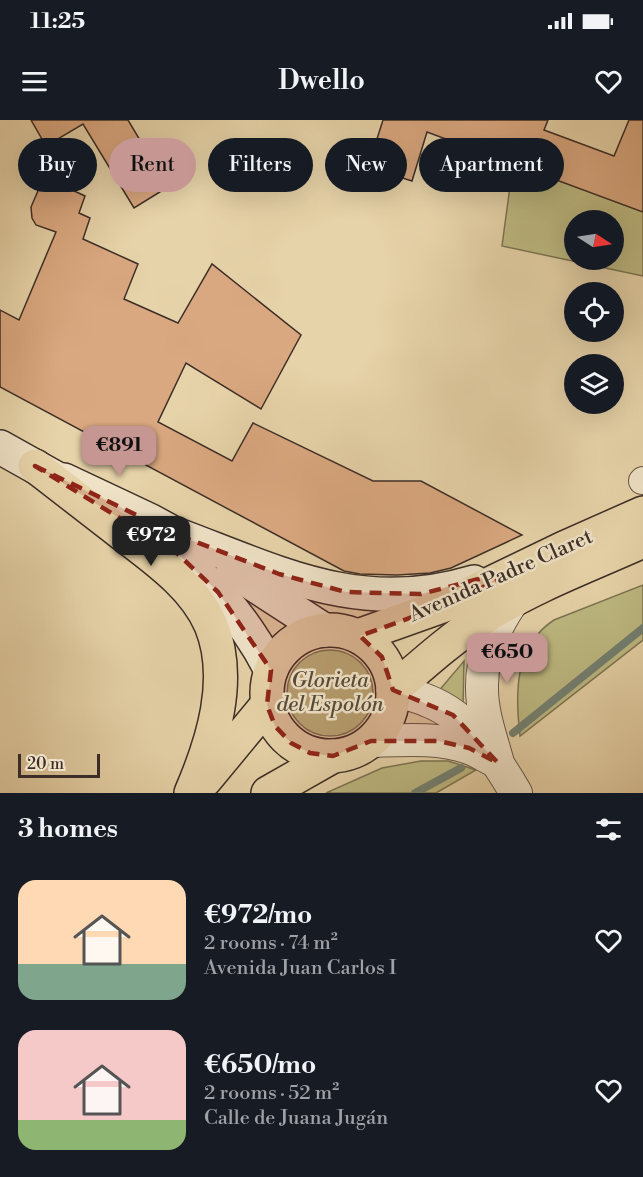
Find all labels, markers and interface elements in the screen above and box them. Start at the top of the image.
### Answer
text: 11:25 [30,8,85,35]
text: Dwello [278,64,365,98]
icon: menu [18,65,51,98]
icon: heart [592,65,625,98]
chip: Buy [18,138,97,192]
chip: Rent [109,138,196,192]
chip: Filters [208,138,313,192]
chip: New [325,138,407,192]
chip: Apartment [419,138,564,192]
north arrow [564,210,624,270]
map controls [564,210,624,414]
button: locate [564,282,624,342]
button: layers [564,354,624,414]
pin: €891 [83,426,155,477]
text: €891 [95,433,143,458]
pin: €972 [115,516,187,567]
text: €972 [126,523,176,548]
street label: Avenida Padre Claret [404,524,597,629]
pin: €650 [471,633,543,684]
text: €650 [481,640,533,665]
park label: Glorieta del Espolón [276,668,384,718]
scale bar [18,751,100,778]
text: 20 m [27,754,64,774]
text: 3 homes [18,813,118,845]
icon: filters [592,813,625,846]
text: €972/mo [204,899,312,931]
icon: home [66,904,138,976]
icon: heart [592,924,625,957]
text: 2 rooms · 74 m² [204,931,338,956]
text: Avenida Juan Carlos I [204,956,397,981]
text: €650/mo [204,1049,316,1081]
icon: home [66,1054,138,1126]
icon: heart [592,1074,625,1107]
text: 2 rooms · 52 m² [204,1081,339,1106]
text: Calle de Juana Jugán [204,1106,388,1131]

